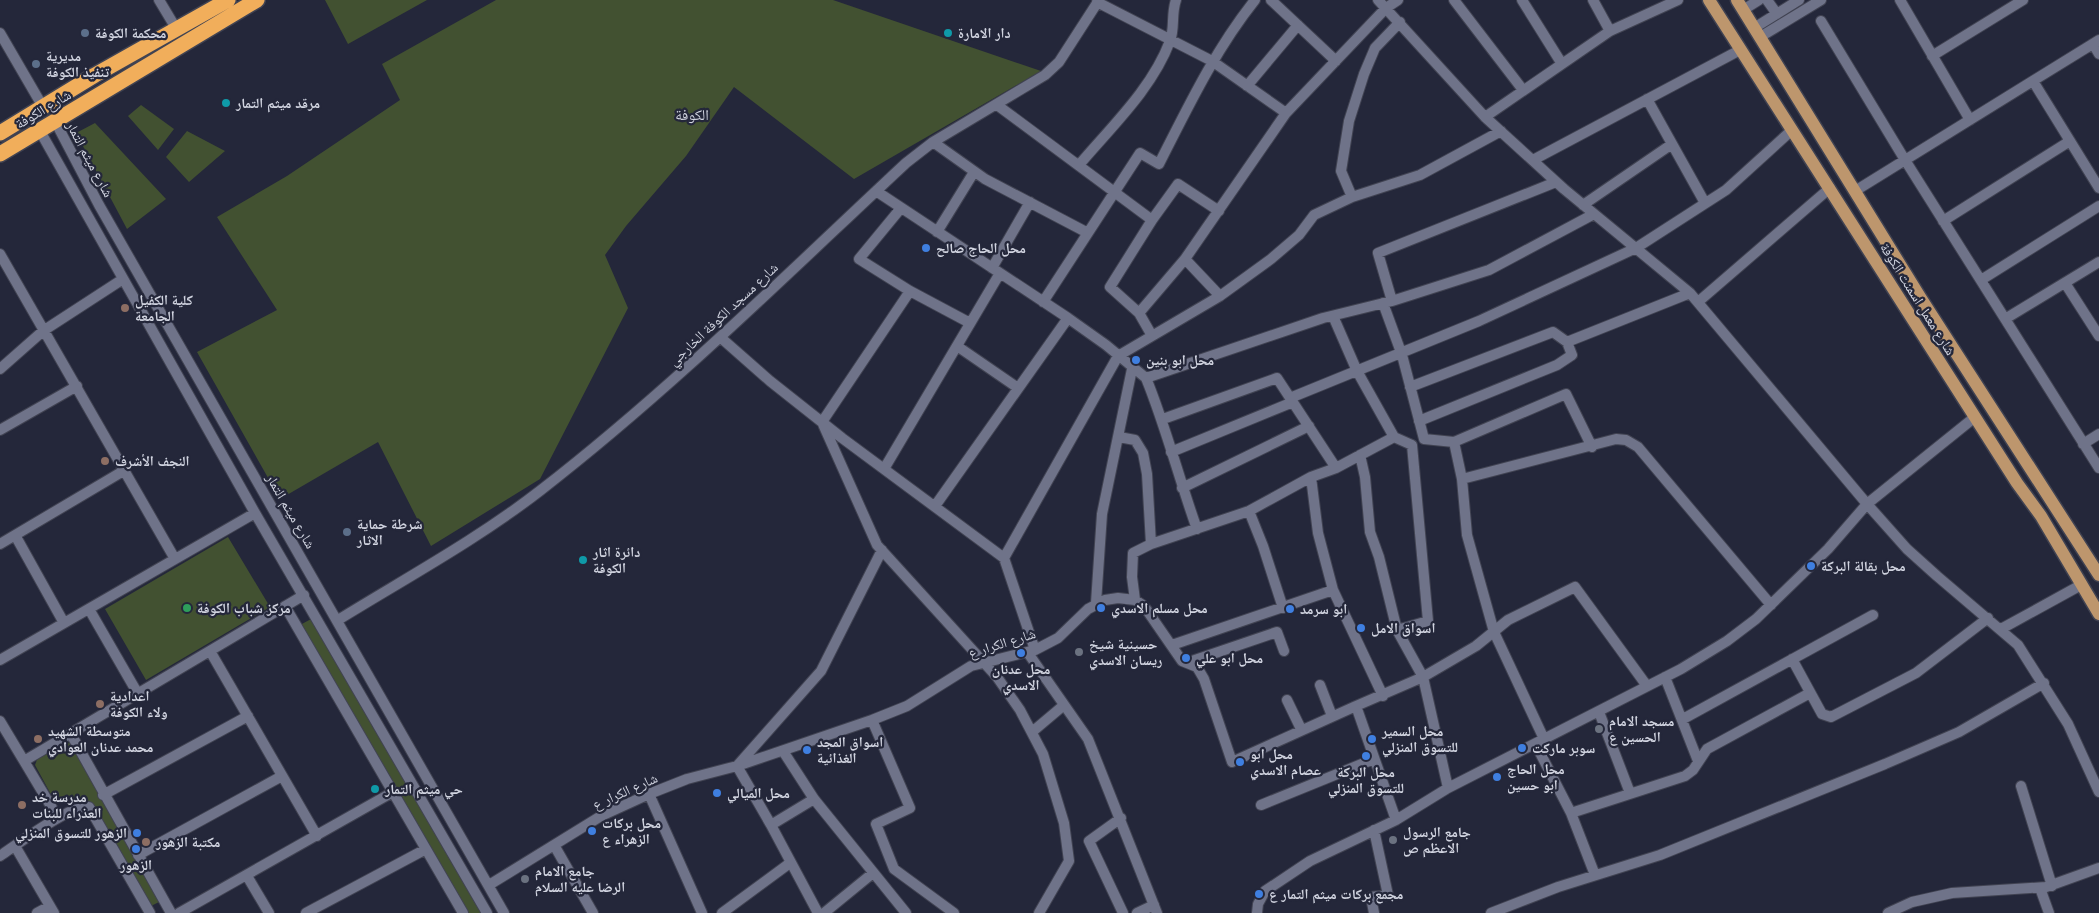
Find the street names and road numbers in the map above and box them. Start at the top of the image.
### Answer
street label: شارع الكوفة [12,85,75,133]
street label: شارع ميثم التمار [61,117,118,201]
street label: شارع معمل اسمنت الكوفة [1875,240,1960,359]
street label: شارع مسجد الكوفة الخارجي [664,258,783,371]
street label: شارع ميثم التمار [261,469,320,552]
street label: شارع الكرار ع [966,624,1038,663]
street label: شارع الكرار ع [590,769,661,814]

